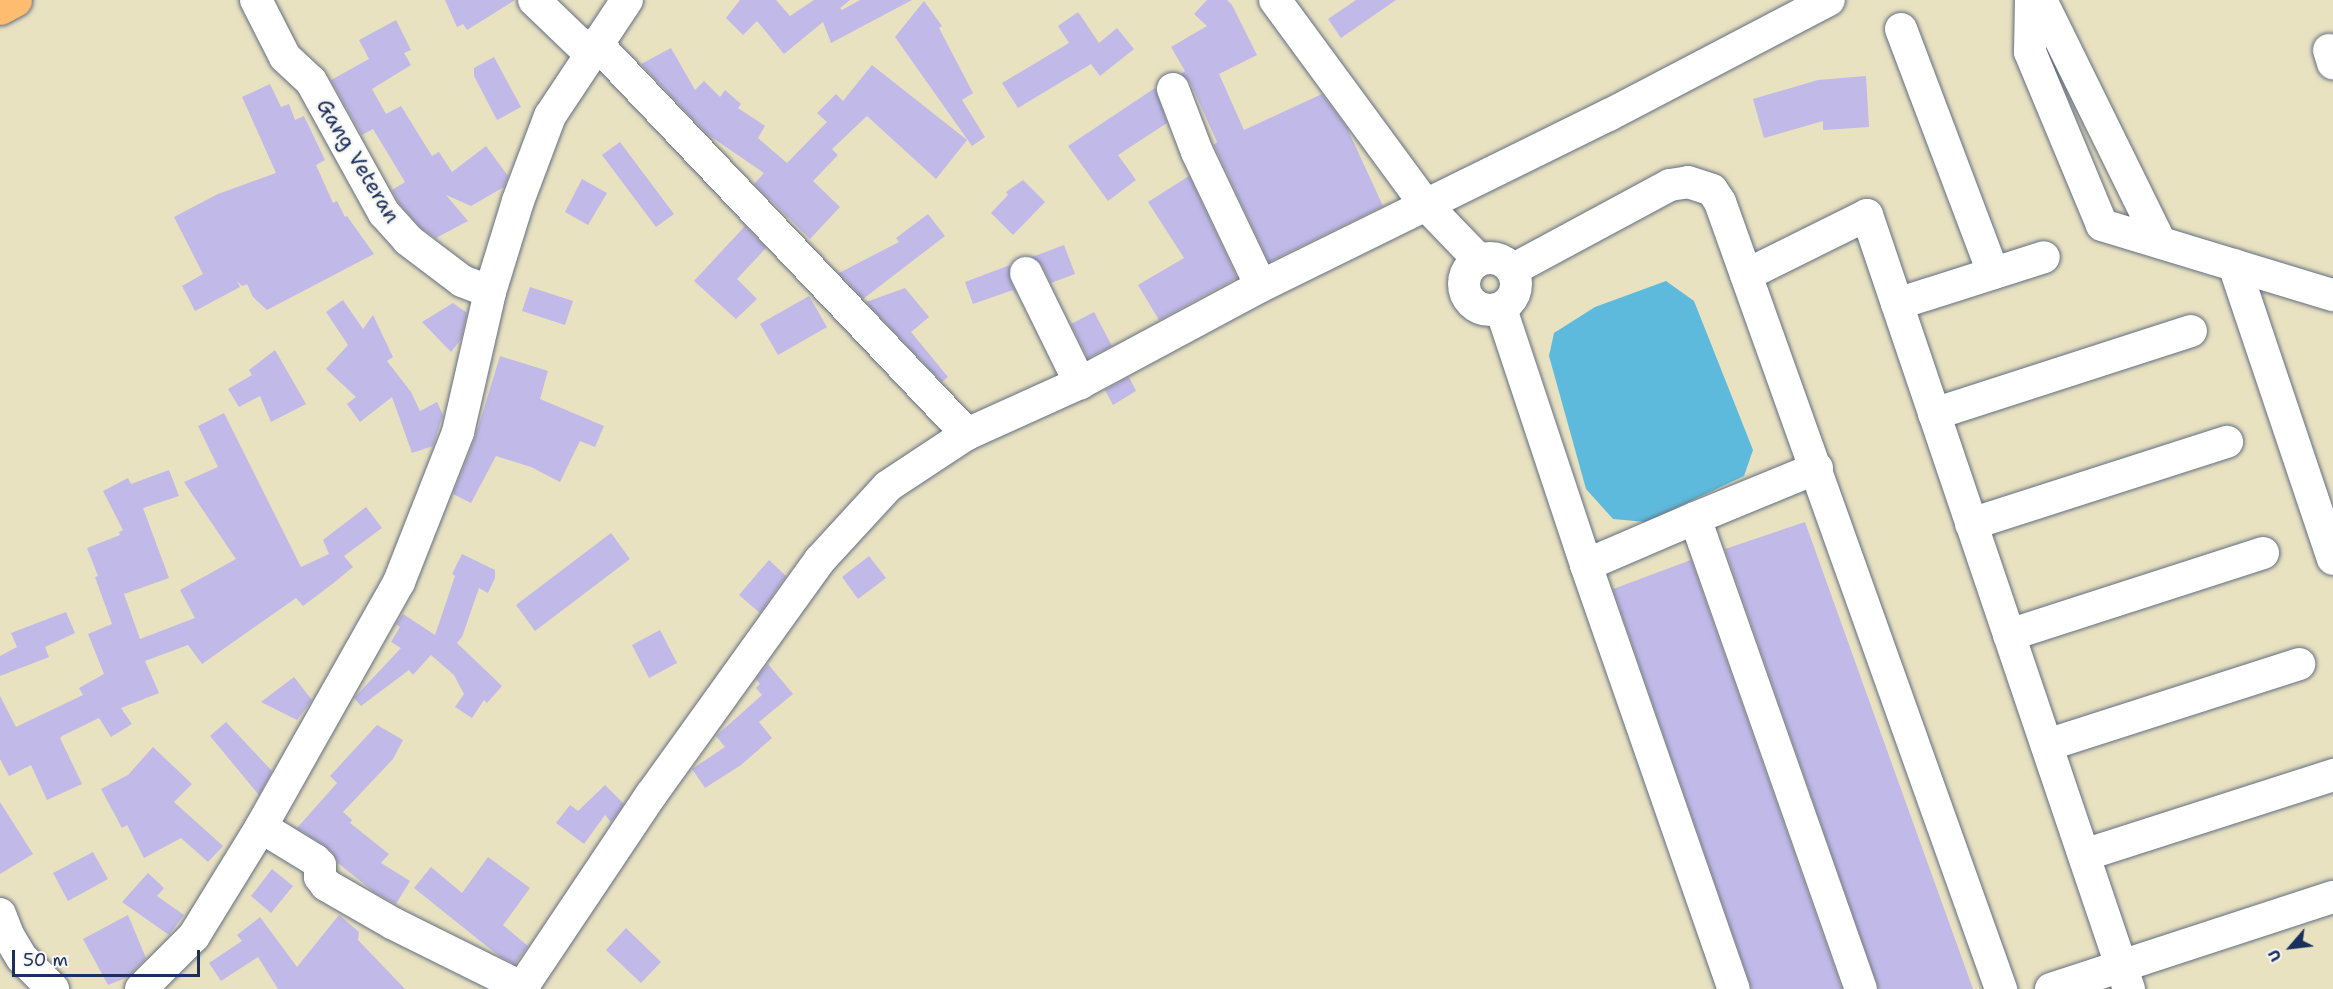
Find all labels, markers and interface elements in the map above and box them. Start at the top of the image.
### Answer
street label: Gang Veteran [311,94,405,228]
north arrow [2261,917,2321,977]
scale bar [15,938,202,976]
text: U [2263,946,2287,965]
text: 50 m [23,948,68,972]

